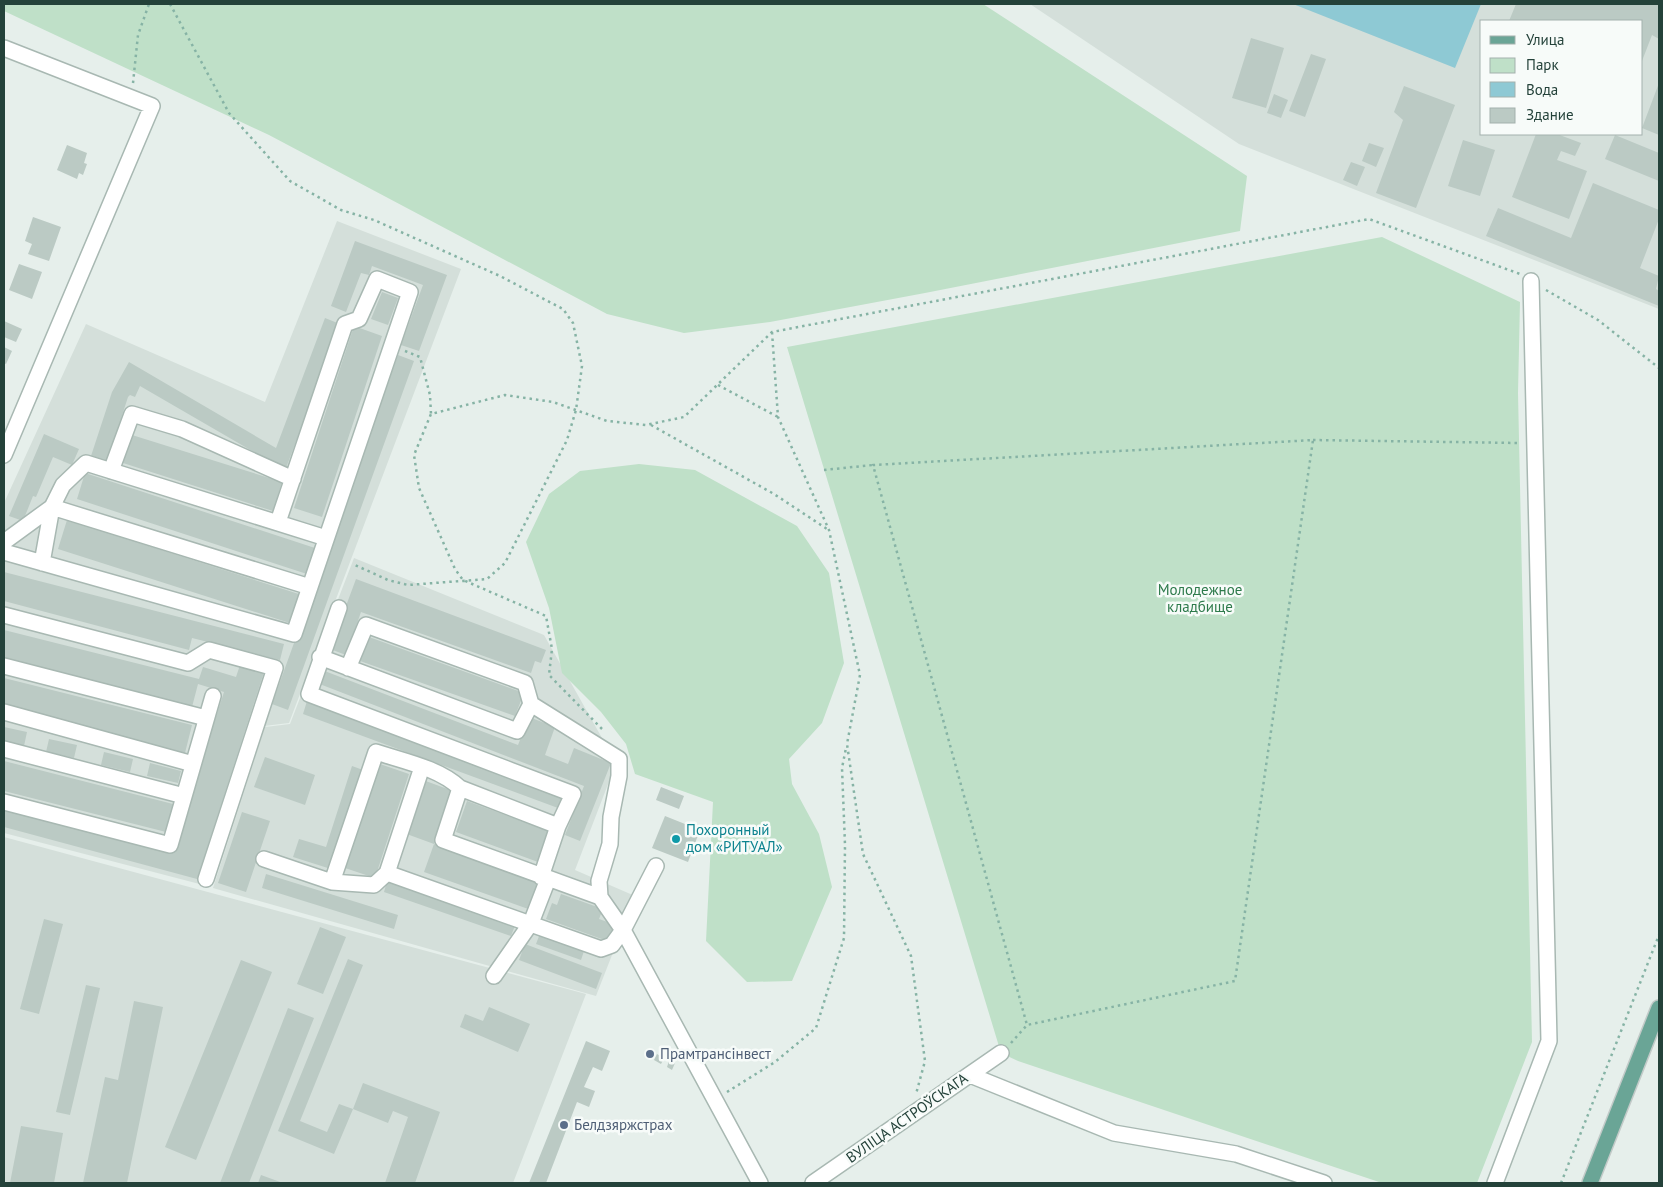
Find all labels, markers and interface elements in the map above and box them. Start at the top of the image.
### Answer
legend [1480,20,1643,135]
text: Улица [1526,30,1564,49]
text: Парк [1526,55,1559,74]
text: Вода [1526,80,1558,99]
text: Здание [1526,105,1574,124]
park label: Молодежное кладбище [1158,580,1242,616]
place label: Похоронный дом «РИТУАЛ» [686,820,783,856]
marker: Похоронный дом «РИТУАЛ» [670,833,682,845]
place label: Прамтрансінвест [660,1044,771,1063]
marker: Прамтрансінвест [644,1048,656,1060]
street label: ВУЛІЦА АСТРОЎСКАГА [842,1068,971,1167]
place label: Белдзяржстрах [574,1115,673,1134]
marker: Белдзяржстрах [558,1119,570,1131]

